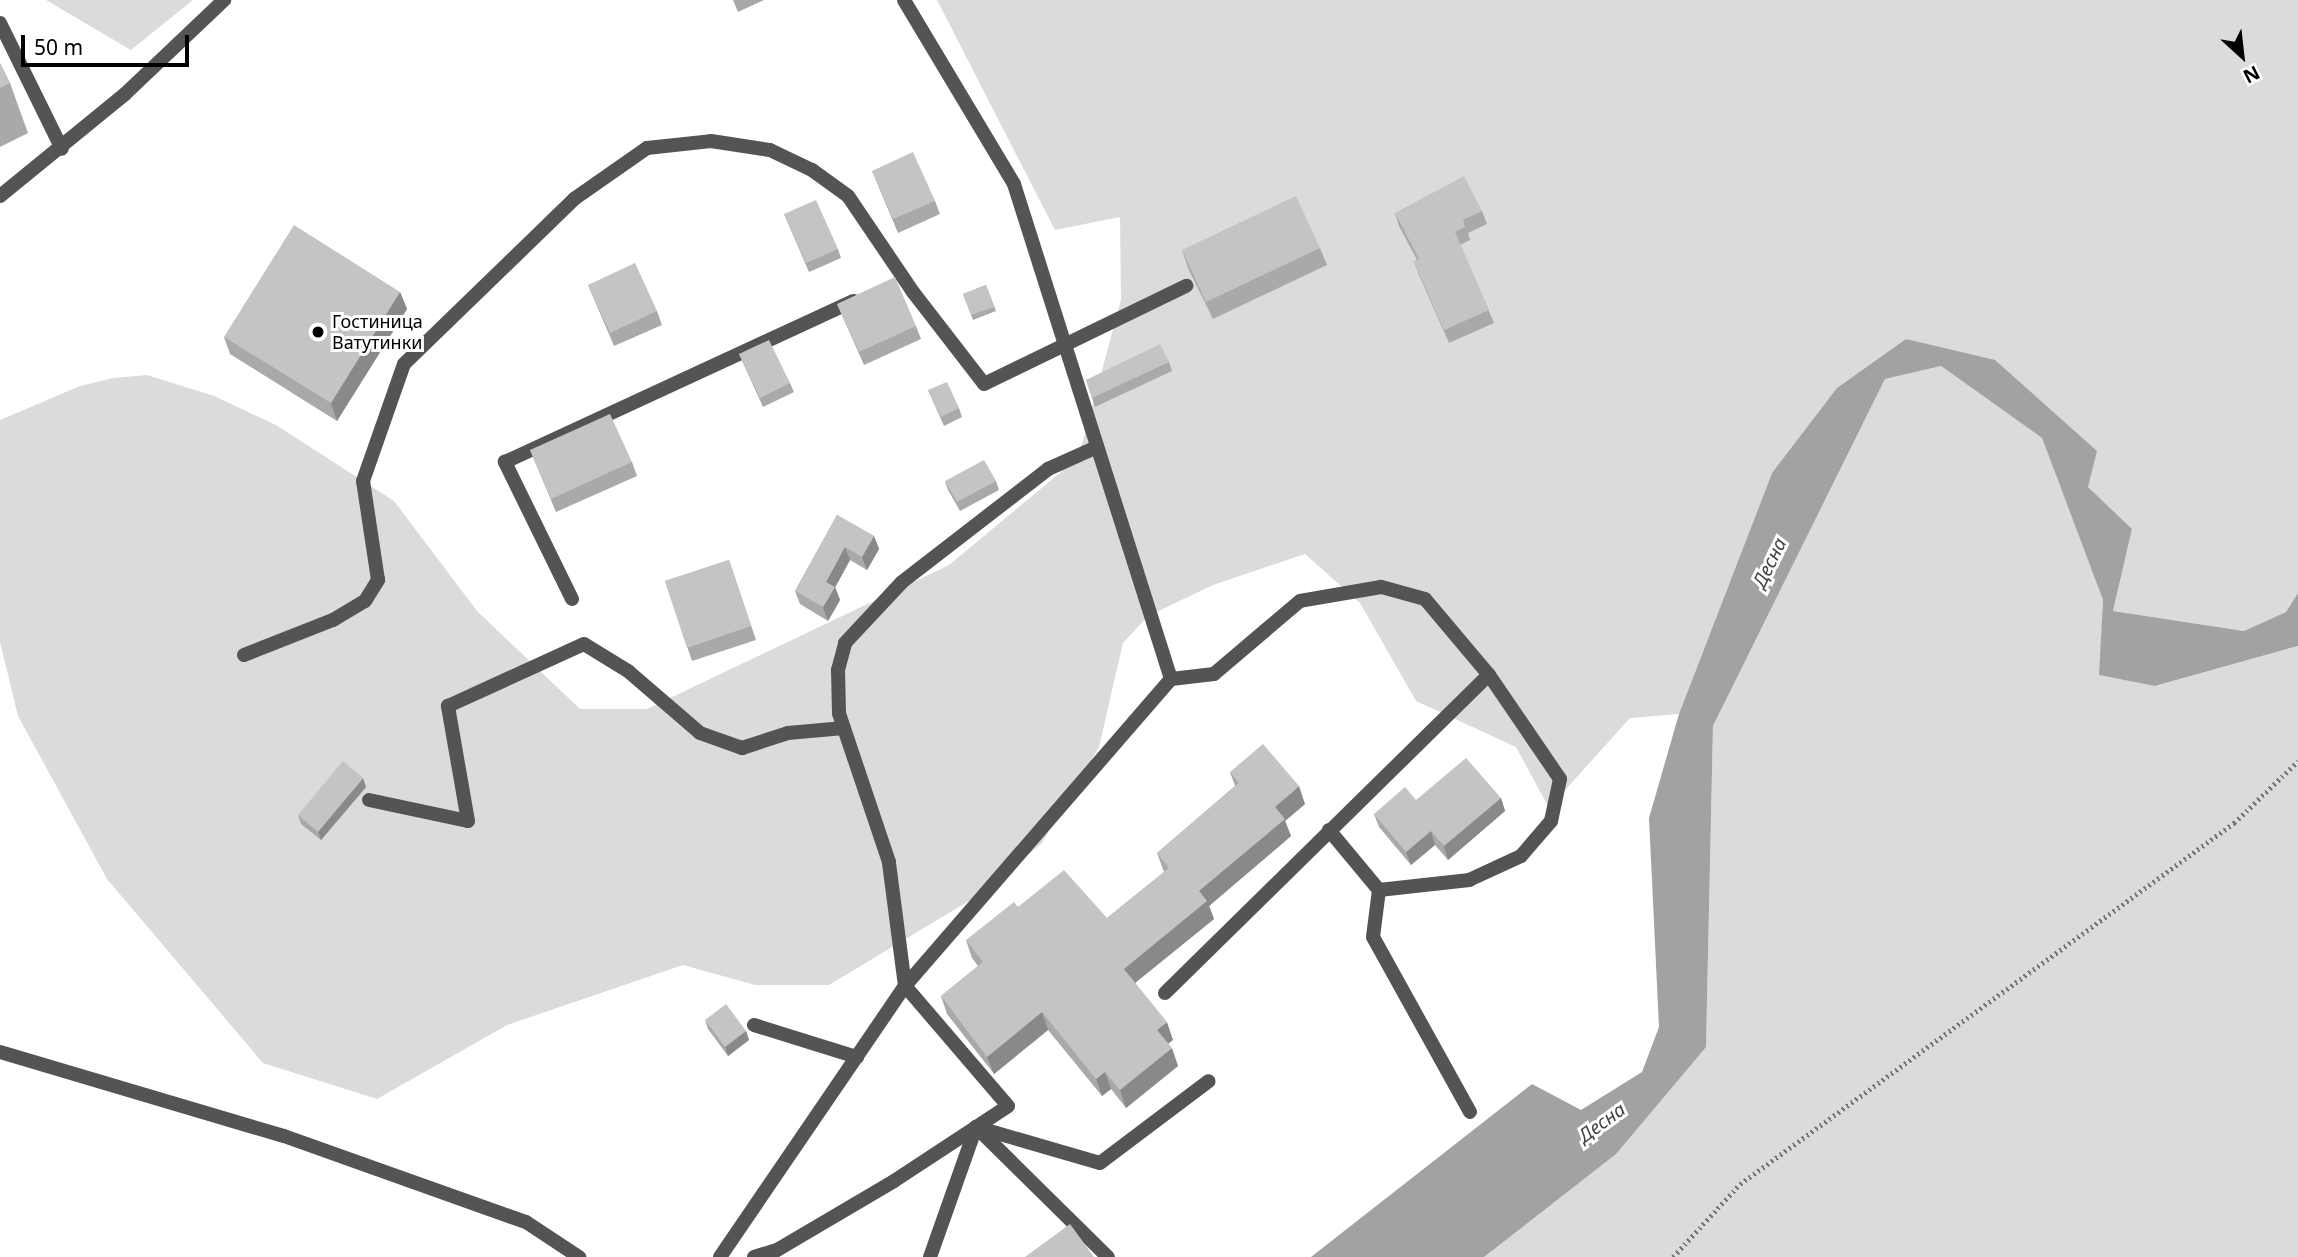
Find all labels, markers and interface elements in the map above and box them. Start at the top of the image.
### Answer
scale bar [24,21,192,65]
north arrow [2207,21,2277,91]
text: 50 m [34,33,83,61]
text: N [2239,60,2264,90]
place label: Гостиница Ватутинки [332,311,423,354]
marker: Гостиница Ватутинки [310,324,326,340]
water label: Десна [1748,534,1792,592]
water label: Десна [1574,1098,1630,1148]

